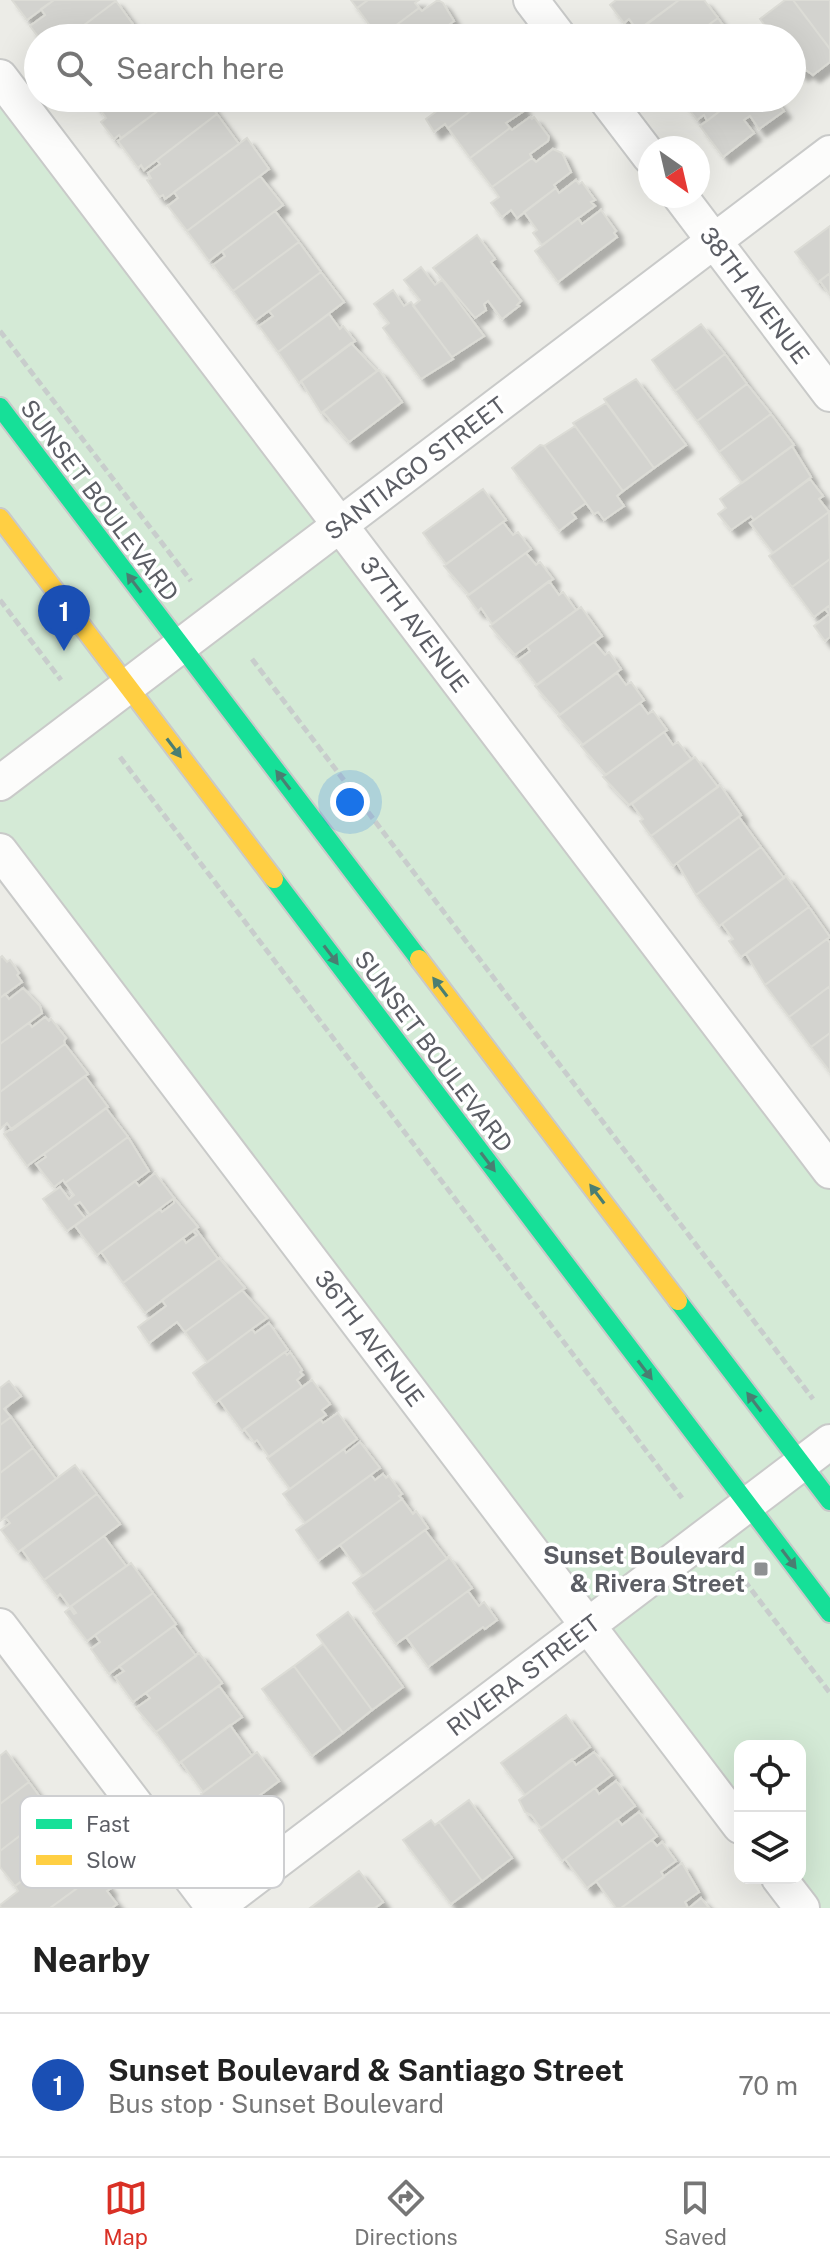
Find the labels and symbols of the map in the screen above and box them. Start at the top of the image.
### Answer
north arrow [638,136,710,208]
street label: 38TH AVENUE [694,221,816,369]
street label: SANTIAGO STREET [319,391,511,545]
street label: SUNSET BOULEVARD [15,394,185,606]
street label: 37TH AVENUE [355,551,475,697]
one-way arrow [126,573,142,594]
pin: 1 [38,585,90,651]
one-way arrow [165,738,181,758]
one-way arrow [276,770,292,790]
your location [330,782,370,822]
one-way arrow [322,945,338,965]
street label: SUNSET BOULEVARD [349,945,519,1157]
one-way arrow [433,977,449,997]
one-way arrow [480,1152,496,1173]
one-way arrow [590,1184,606,1204]
street label: 36TH AVENUE [310,1264,430,1412]
one-way arrow [637,1359,653,1380]
one-way arrow [747,1391,763,1412]
place label: Sunset Boulevard & Rivera Street [543,1541,745,1597]
one-way arrow [780,1549,796,1569]
marker: Sunset Boulevard & Rivera Street [752,1560,770,1578]
street label: RIVERA STREET [441,1608,605,1742]
legend [20,1796,284,1888]
text: Fast [86,1811,130,1837]
text: Slow [86,1847,136,1873]

